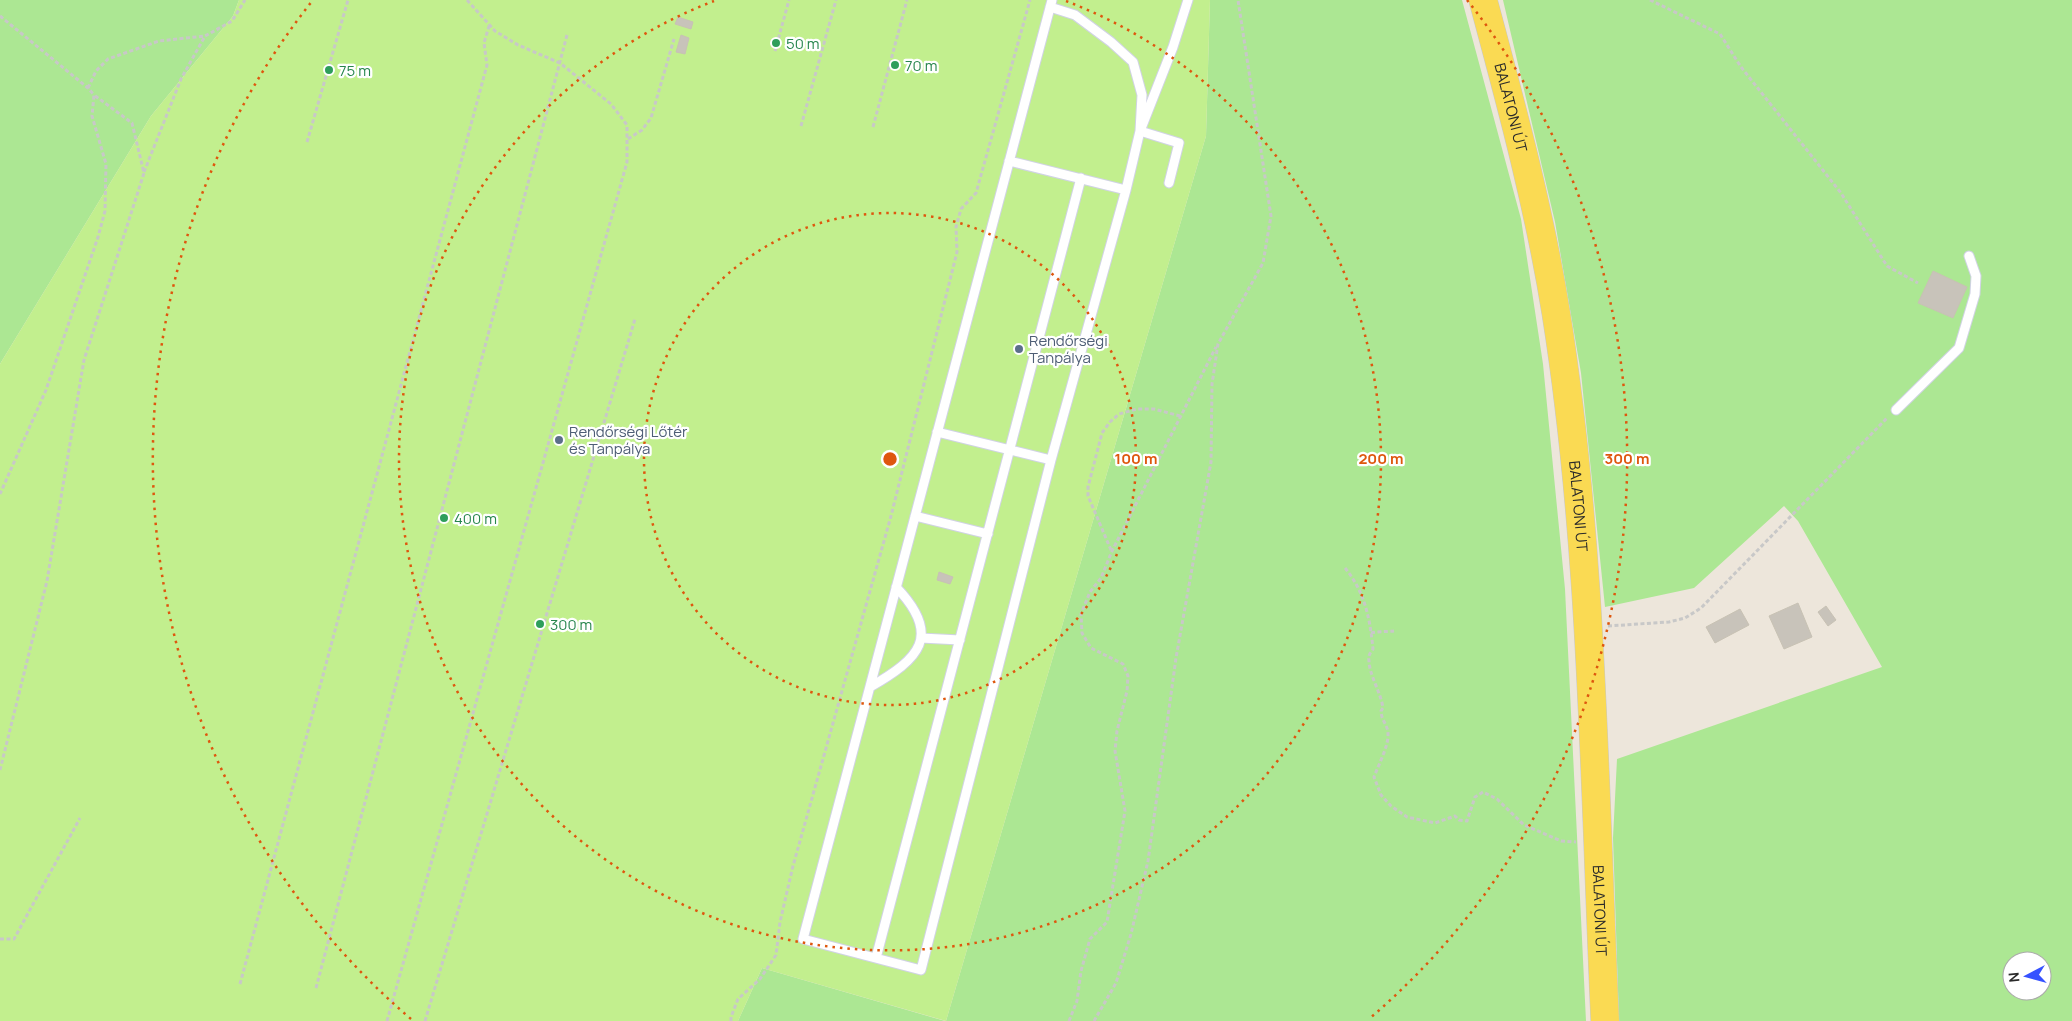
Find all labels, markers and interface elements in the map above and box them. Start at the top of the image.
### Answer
place label: 50 m [786,33,820,54]
marker: 50 m [770,37,782,49]
place label: 70 m [905,55,937,76]
marker: 70 m [889,59,901,71]
place label: 75 m [339,60,371,81]
street label: BALATONI ÚT [1490,61,1533,154]
marker: 75 m [323,64,335,76]
place label: Rendőrségi Tanpálya [1029,330,1108,368]
marker: Rendőrségi Tanpálya [1013,343,1025,355]
place label: Rendőrségi Lőtér és Tanpálya [569,421,688,459]
marker: Rendőrségi Lőtér és Tanpálya [553,434,565,446]
text: 100 m [1115,448,1157,469]
text: 200 m [1358,448,1404,469]
text: 300 m [1605,448,1649,469]
centre of rings [881,450,899,468]
street label: BALATONI ÚT [1565,460,1593,552]
place label: 400 m [454,508,497,529]
marker: 400 m [438,512,450,524]
place label: 300 m [550,614,592,635]
marker: 300 m [534,618,546,630]
street label: BALATONI ÚT [1588,865,1613,956]
north arrow [2002,951,2052,1001]
text: N [2004,971,2024,983]

